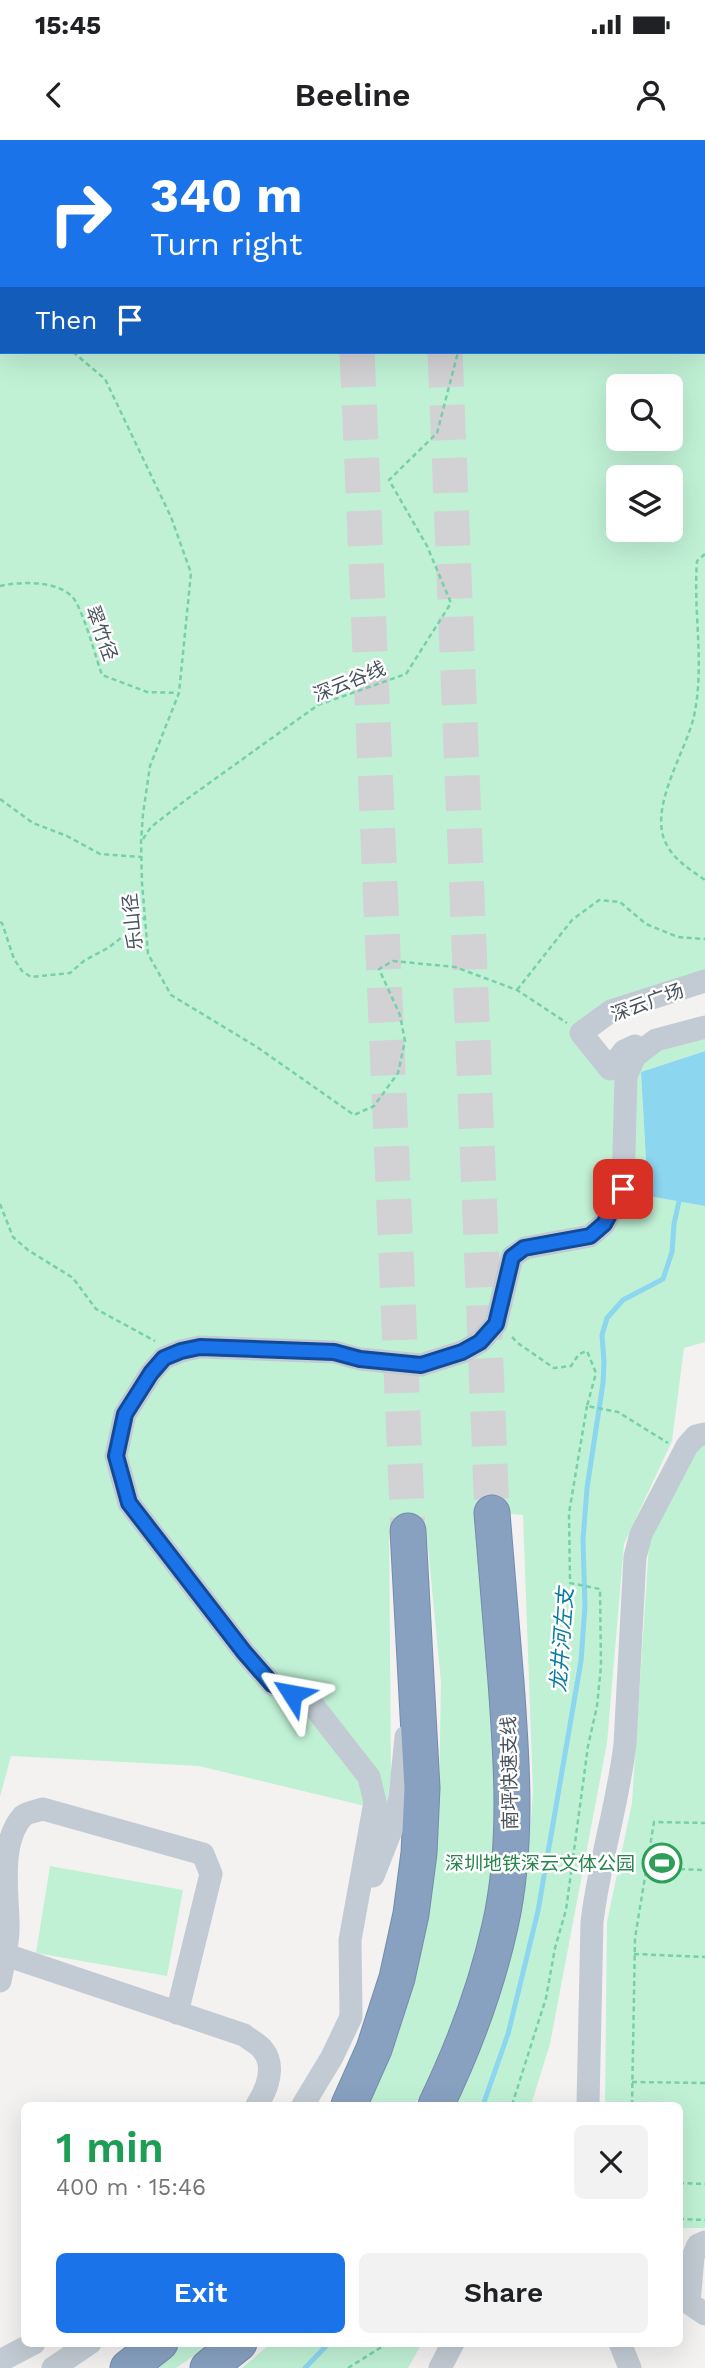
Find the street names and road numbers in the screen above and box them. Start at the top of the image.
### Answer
street label: 翠竹径 [81,602,122,664]
street label: 深云谷线 [310,657,389,706]
street label: 乐山径 [118,892,147,952]
street label: 深云广场 [608,979,687,1026]
street label: 南坪快速支线 [497,1716,522,1830]

